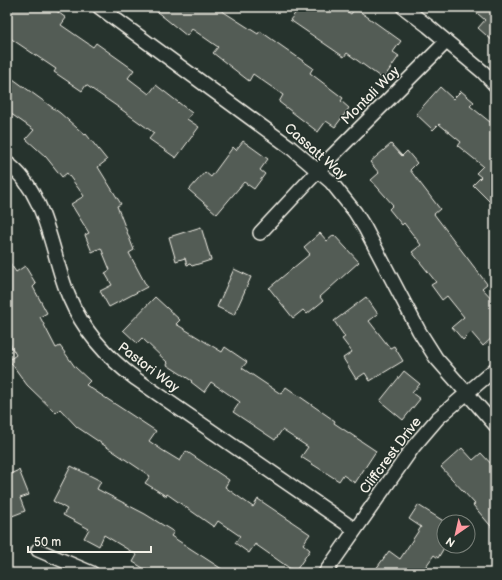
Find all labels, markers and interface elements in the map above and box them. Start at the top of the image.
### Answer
street label: Montali Way [338,62,404,128]
street label: Cassatt Way [281,119,351,184]
street label: Pastori Way [115,339,183,396]
street label: Cliffcrest Drive [356,413,425,497]
north arrow [436,514,476,554]
scale bar [28,528,151,554]
text: N [444,534,458,550]
text: 50 m [34,535,61,550]

